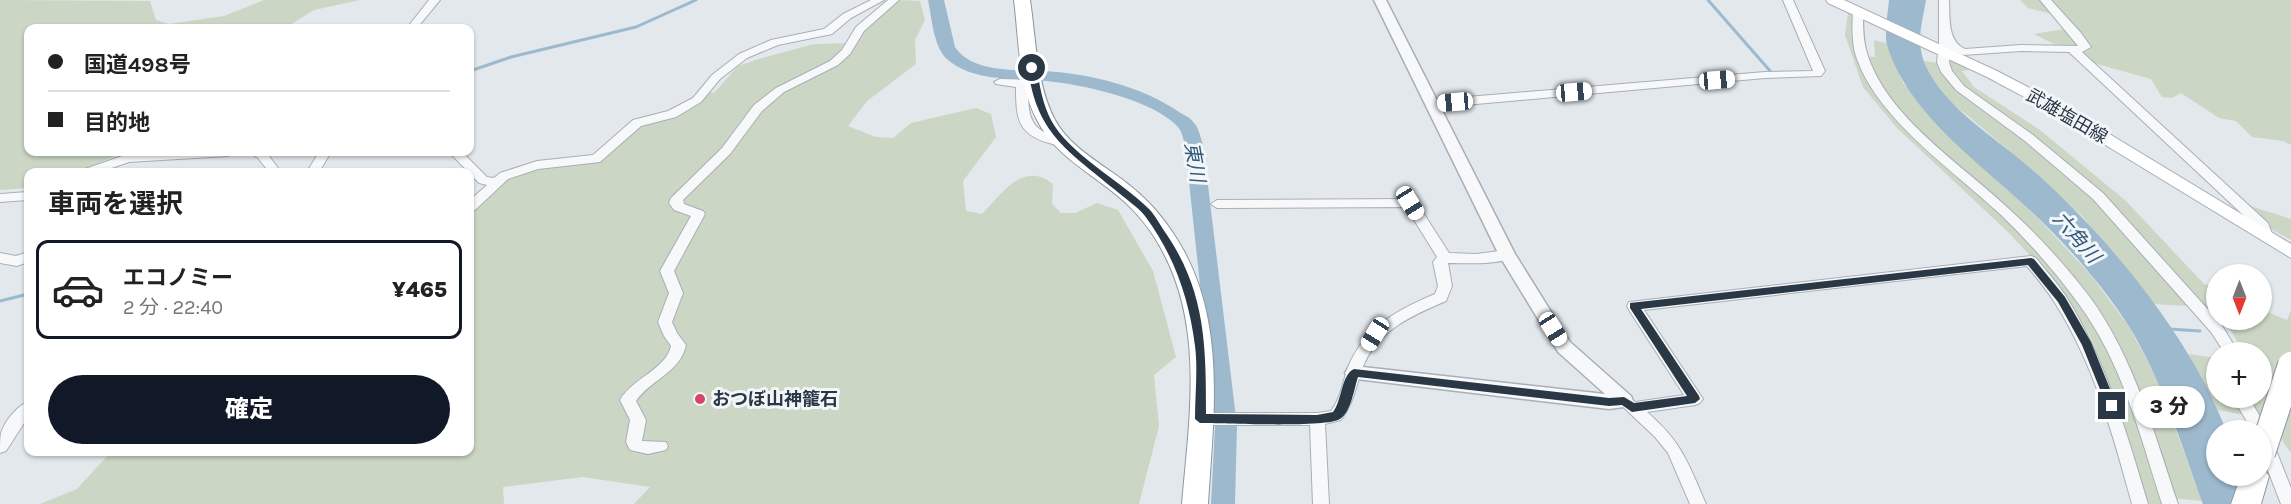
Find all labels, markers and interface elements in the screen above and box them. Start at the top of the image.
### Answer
text: 国道498号 [84,52,191,78]
route start [1018,54,1045,81]
car [1698,69,1736,91]
car [1555,81,1593,103]
street label: 武雄塩田線 [2023,84,2111,148]
car [1436,91,1474,113]
text: 目的地 [84,110,150,136]
water label: 東川 [1180,140,1210,186]
car [1393,183,1427,223]
text: 車両を選択 [48,188,183,220]
water label: 六角川 [2048,207,2106,269]
icon: car [51,263,105,317]
north arrow [2206,264,2272,330]
map controls [2206,264,2272,486]
text: エコノミー [123,265,233,291]
text: ¥465 [392,277,447,303]
text: 2 分 · 22:40 [123,296,223,319]
car [1536,309,1570,349]
car [1358,314,1392,354]
button: + [2206,342,2272,408]
button: 確定 [48,375,450,444]
callout: 3 分 [2133,385,2205,427]
place label: おつぼ山神籠石 [712,388,838,410]
marker: おつぼ山神籠石 [693,392,707,406]
route end [2098,392,2125,419]
text: 3 分 [2150,395,2188,418]
button: − [2206,420,2272,486]

